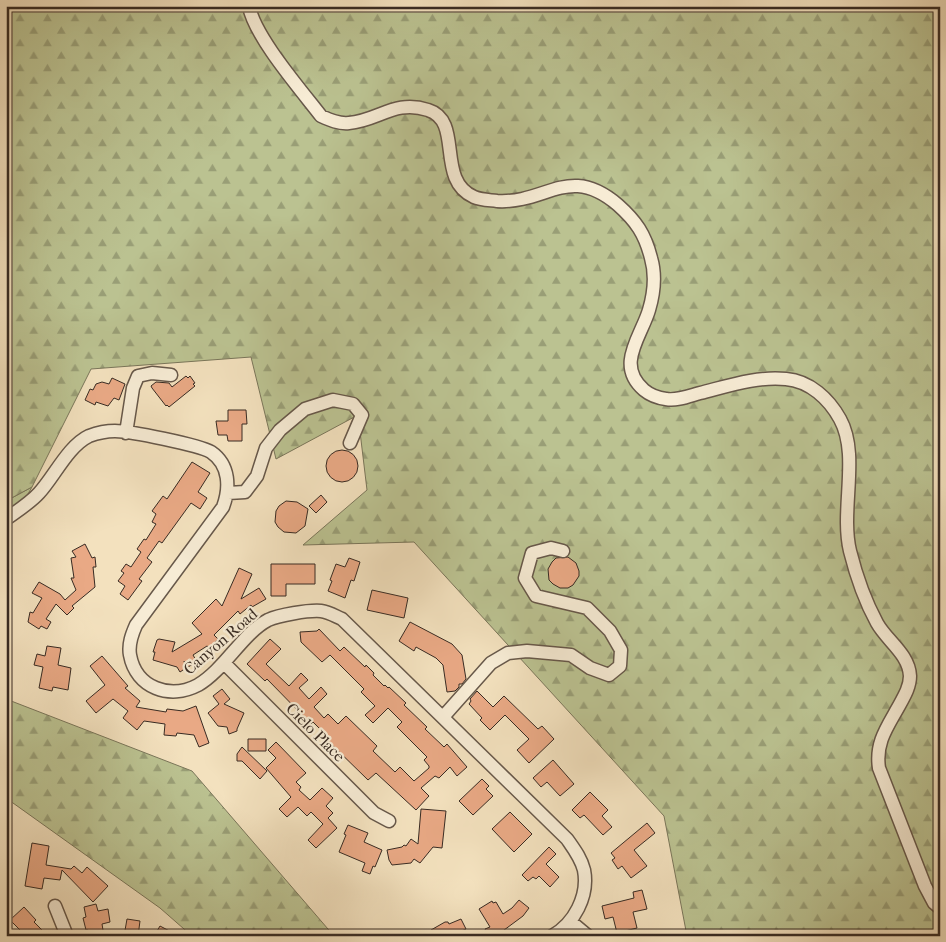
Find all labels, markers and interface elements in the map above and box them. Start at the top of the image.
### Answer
street label: Canyon Road [180,604,261,679]
street label: Cielo Place [282,699,349,766]

